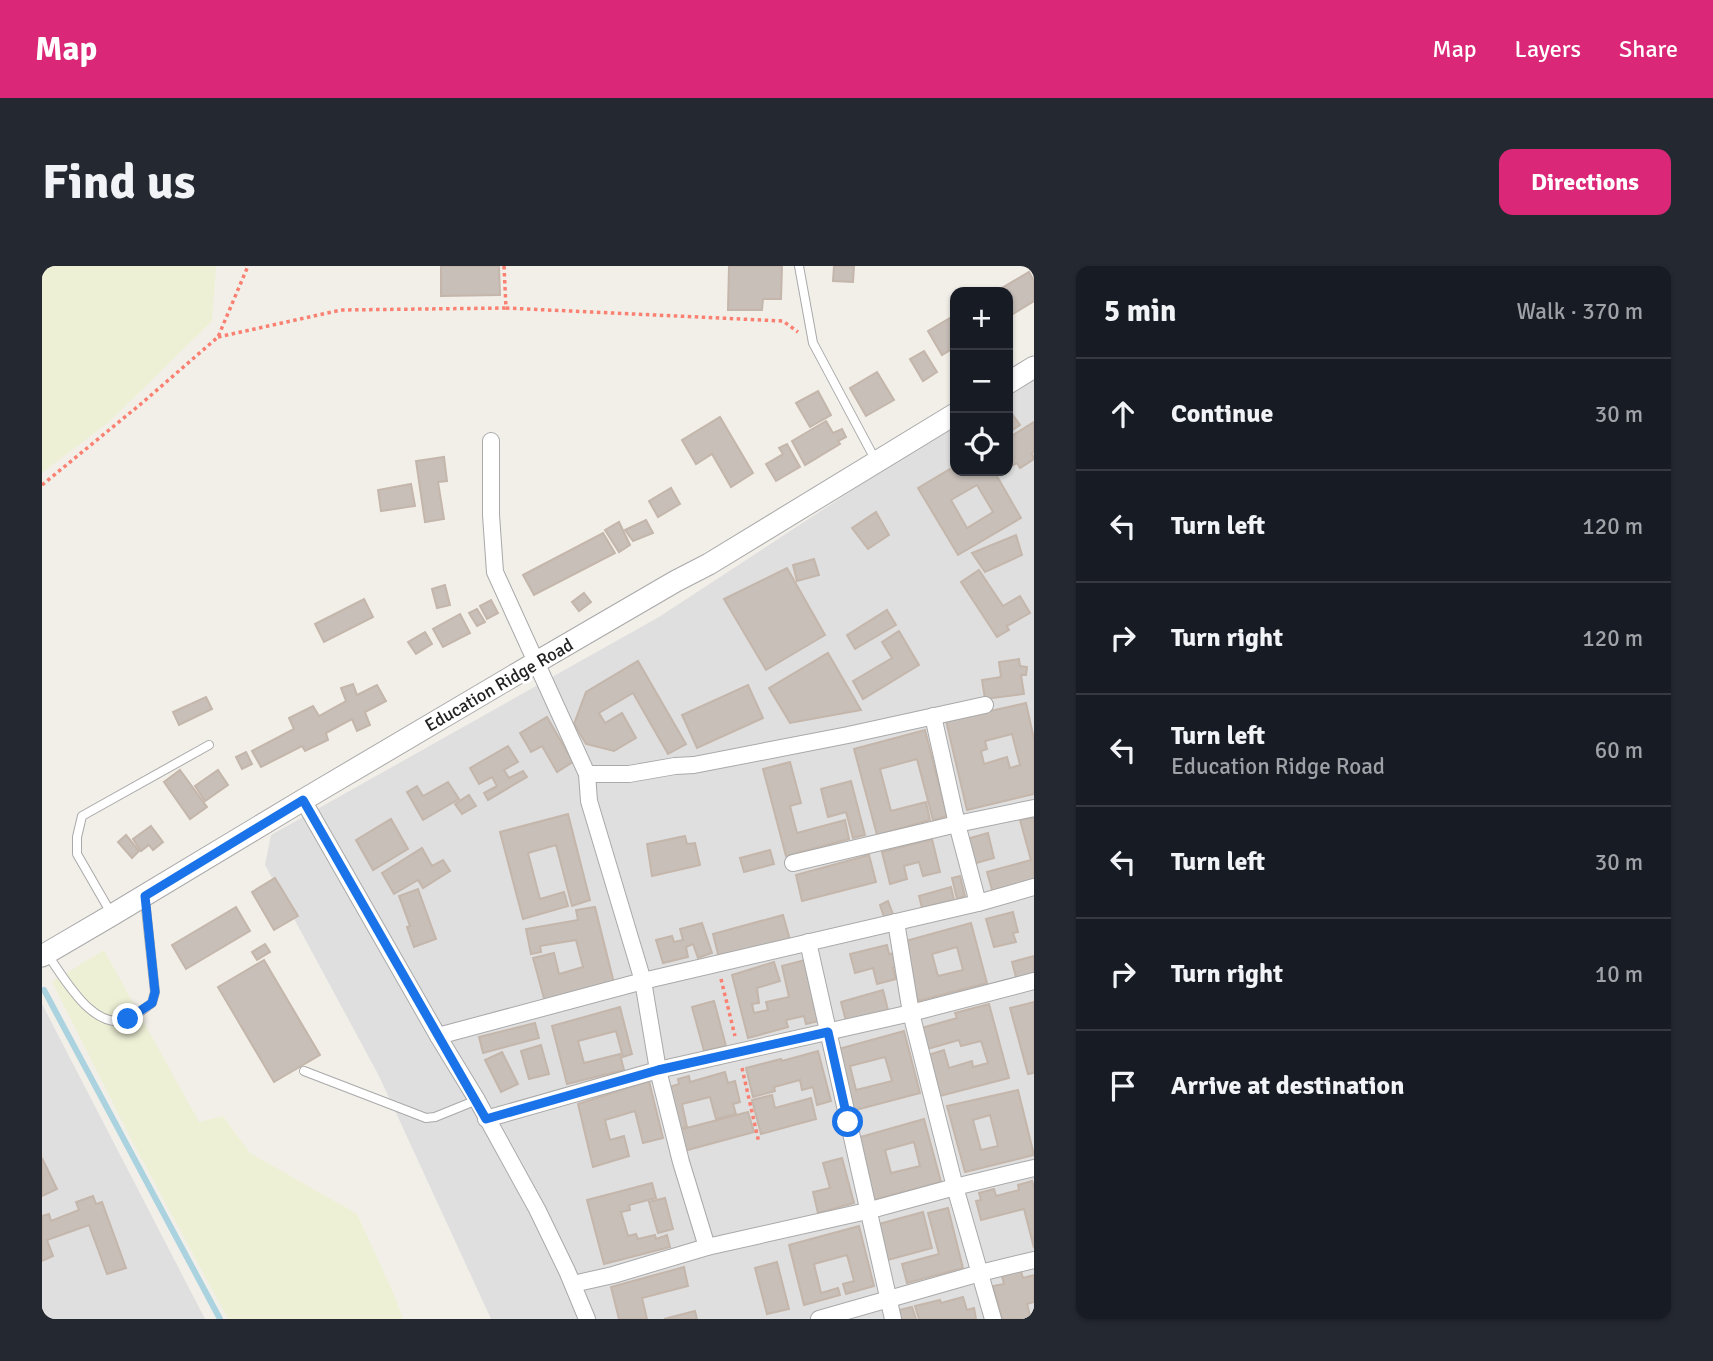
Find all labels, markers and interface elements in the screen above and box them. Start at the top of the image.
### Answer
text: Map [35,29,97,70]
text: Map [1432,34,1477,64]
text: Layers [1515,34,1581,64]
text: Share [1619,34,1678,64]
button: Directions [1499,149,1671,215]
text: Find us [42,152,195,212]
map controls [950,287,1013,476]
button: + [950,287,1013,350]
text: 5 min [1104,293,1176,330]
text: Walk · 370 m [1517,297,1643,326]
button: − [950,350,1013,413]
icon: ahead [1104,395,1142,433]
text: Continue [1171,398,1273,430]
text: 30 m [1595,400,1643,429]
button: locate [950,413,1013,476]
icon: left [1104,507,1142,545]
text: Turn left [1171,510,1265,542]
text: 120 m [1582,512,1643,541]
icon: right [1104,619,1142,657]
text: Turn right [1171,622,1283,654]
text: 120 m [1582,624,1643,653]
street label: Education Ridge Road [421,634,577,736]
text: Turn left [1171,720,1265,752]
icon: left [1104,731,1142,769]
text: 60 m [1595,736,1643,765]
text: Education Ridge Road [1171,752,1385,781]
icon: left [1104,843,1142,881]
text: Turn left [1171,846,1265,878]
text: 30 m [1595,848,1643,877]
icon: right [1104,955,1142,993]
text: Turn right [1171,958,1283,990]
text: 10 m [1595,960,1643,989]
route end [112,1003,143,1034]
icon: arrive [1104,1067,1142,1105]
text: Arrive at destination [1171,1070,1404,1102]
route start [832,1106,863,1137]

